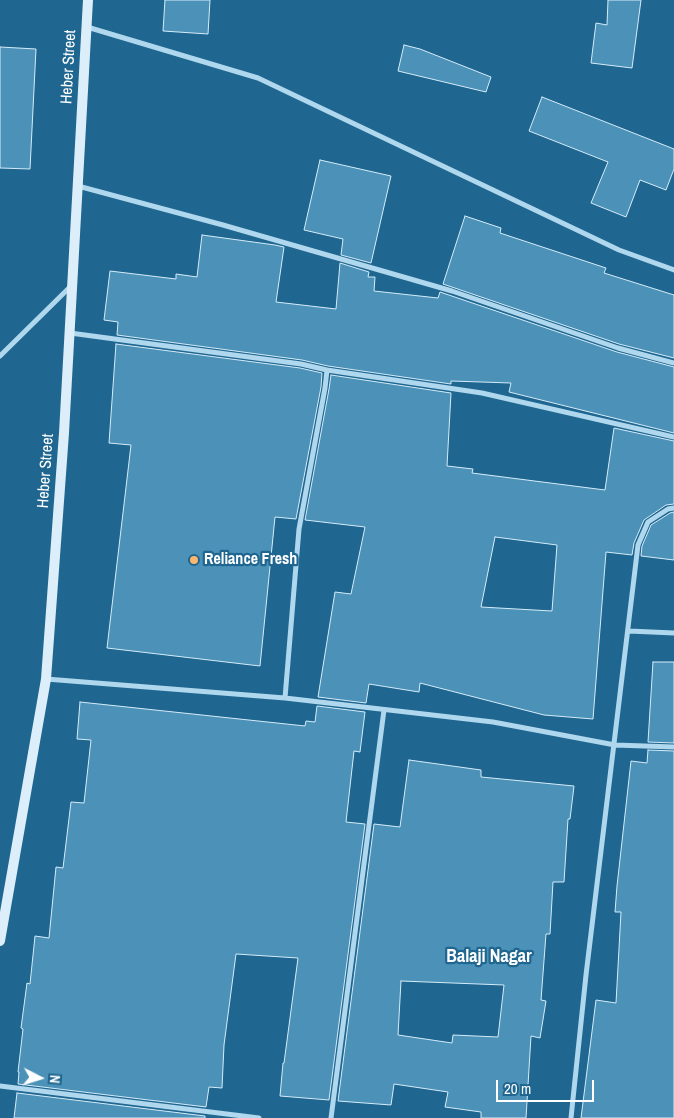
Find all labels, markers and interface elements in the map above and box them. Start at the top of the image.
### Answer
street label: Heber Street [57,29,81,105]
street label: Heber Street [34,433,58,509]
place label: Reliance Fresh [204,550,297,570]
marker: Reliance Fresh [188,554,200,566]
district label: Balaji Nagar [446,946,532,968]
north arrow [15,1053,65,1103]
scale bar [499,1070,596,1102]
text: N [46,1074,64,1084]
text: 20 m [504,1078,531,1099]

